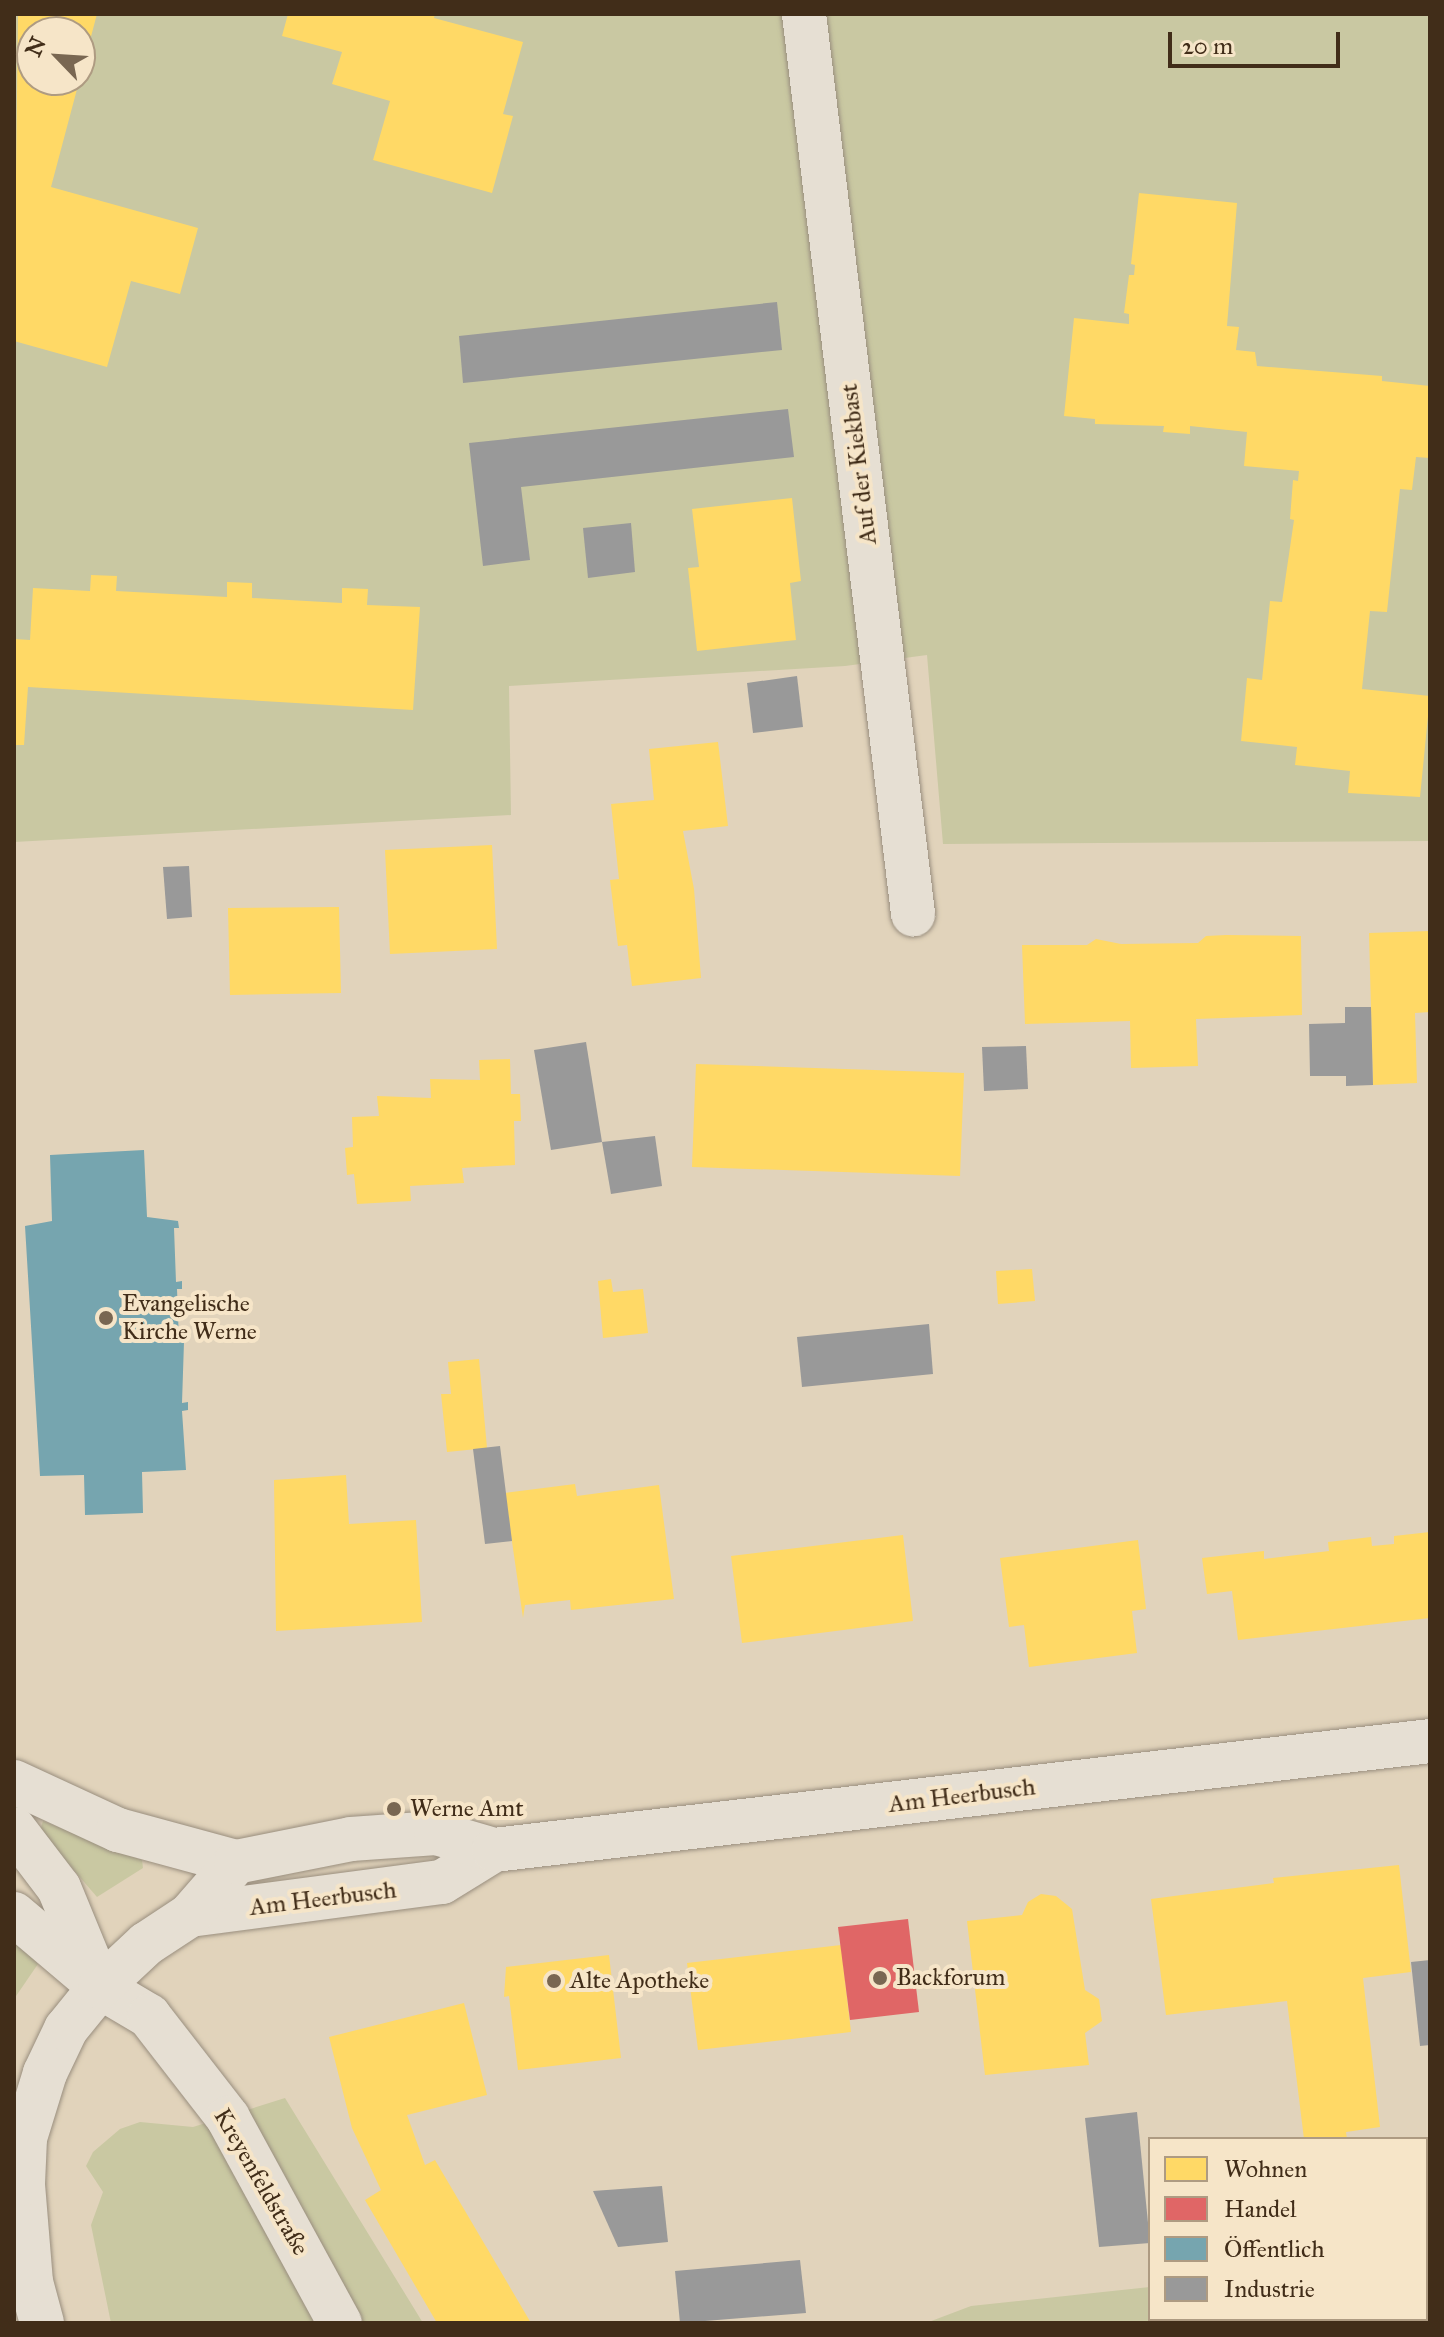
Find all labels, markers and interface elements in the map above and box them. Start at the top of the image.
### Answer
north arrow [16,16,96,96]
scale bar [1172,16,1344,66]
text: 20 m [1182,31,1233,61]
text: N [19,32,52,61]
street label: Auf der Kiekbast [835,382,883,546]
place label: Evangelische Kirche Werne [122,1290,257,1346]
marker: Evangelische Kirche Werne [97,1309,115,1327]
street label: Am Heerbusch [887,1773,1037,1819]
place label: Werne Amt [410,1795,524,1823]
marker: Werne Amt [385,1800,403,1818]
street label: Am Heerbusch [248,1876,398,1922]
place label: Backforum [896,1964,1005,1992]
place label: Alte Apotheke [570,1967,709,1995]
marker: Backforum [871,1969,889,1987]
marker: Alte Apotheke [545,1972,563,1990]
street label: Kreyenfeldstraße [207,2103,315,2261]
legend [1148,2137,1428,2321]
text: Wohnen [1224,2154,1307,2184]
text: Handel [1224,2194,1296,2224]
text: Öffentlich [1224,2234,1324,2264]
text: Industrie [1224,2274,1315,2304]

